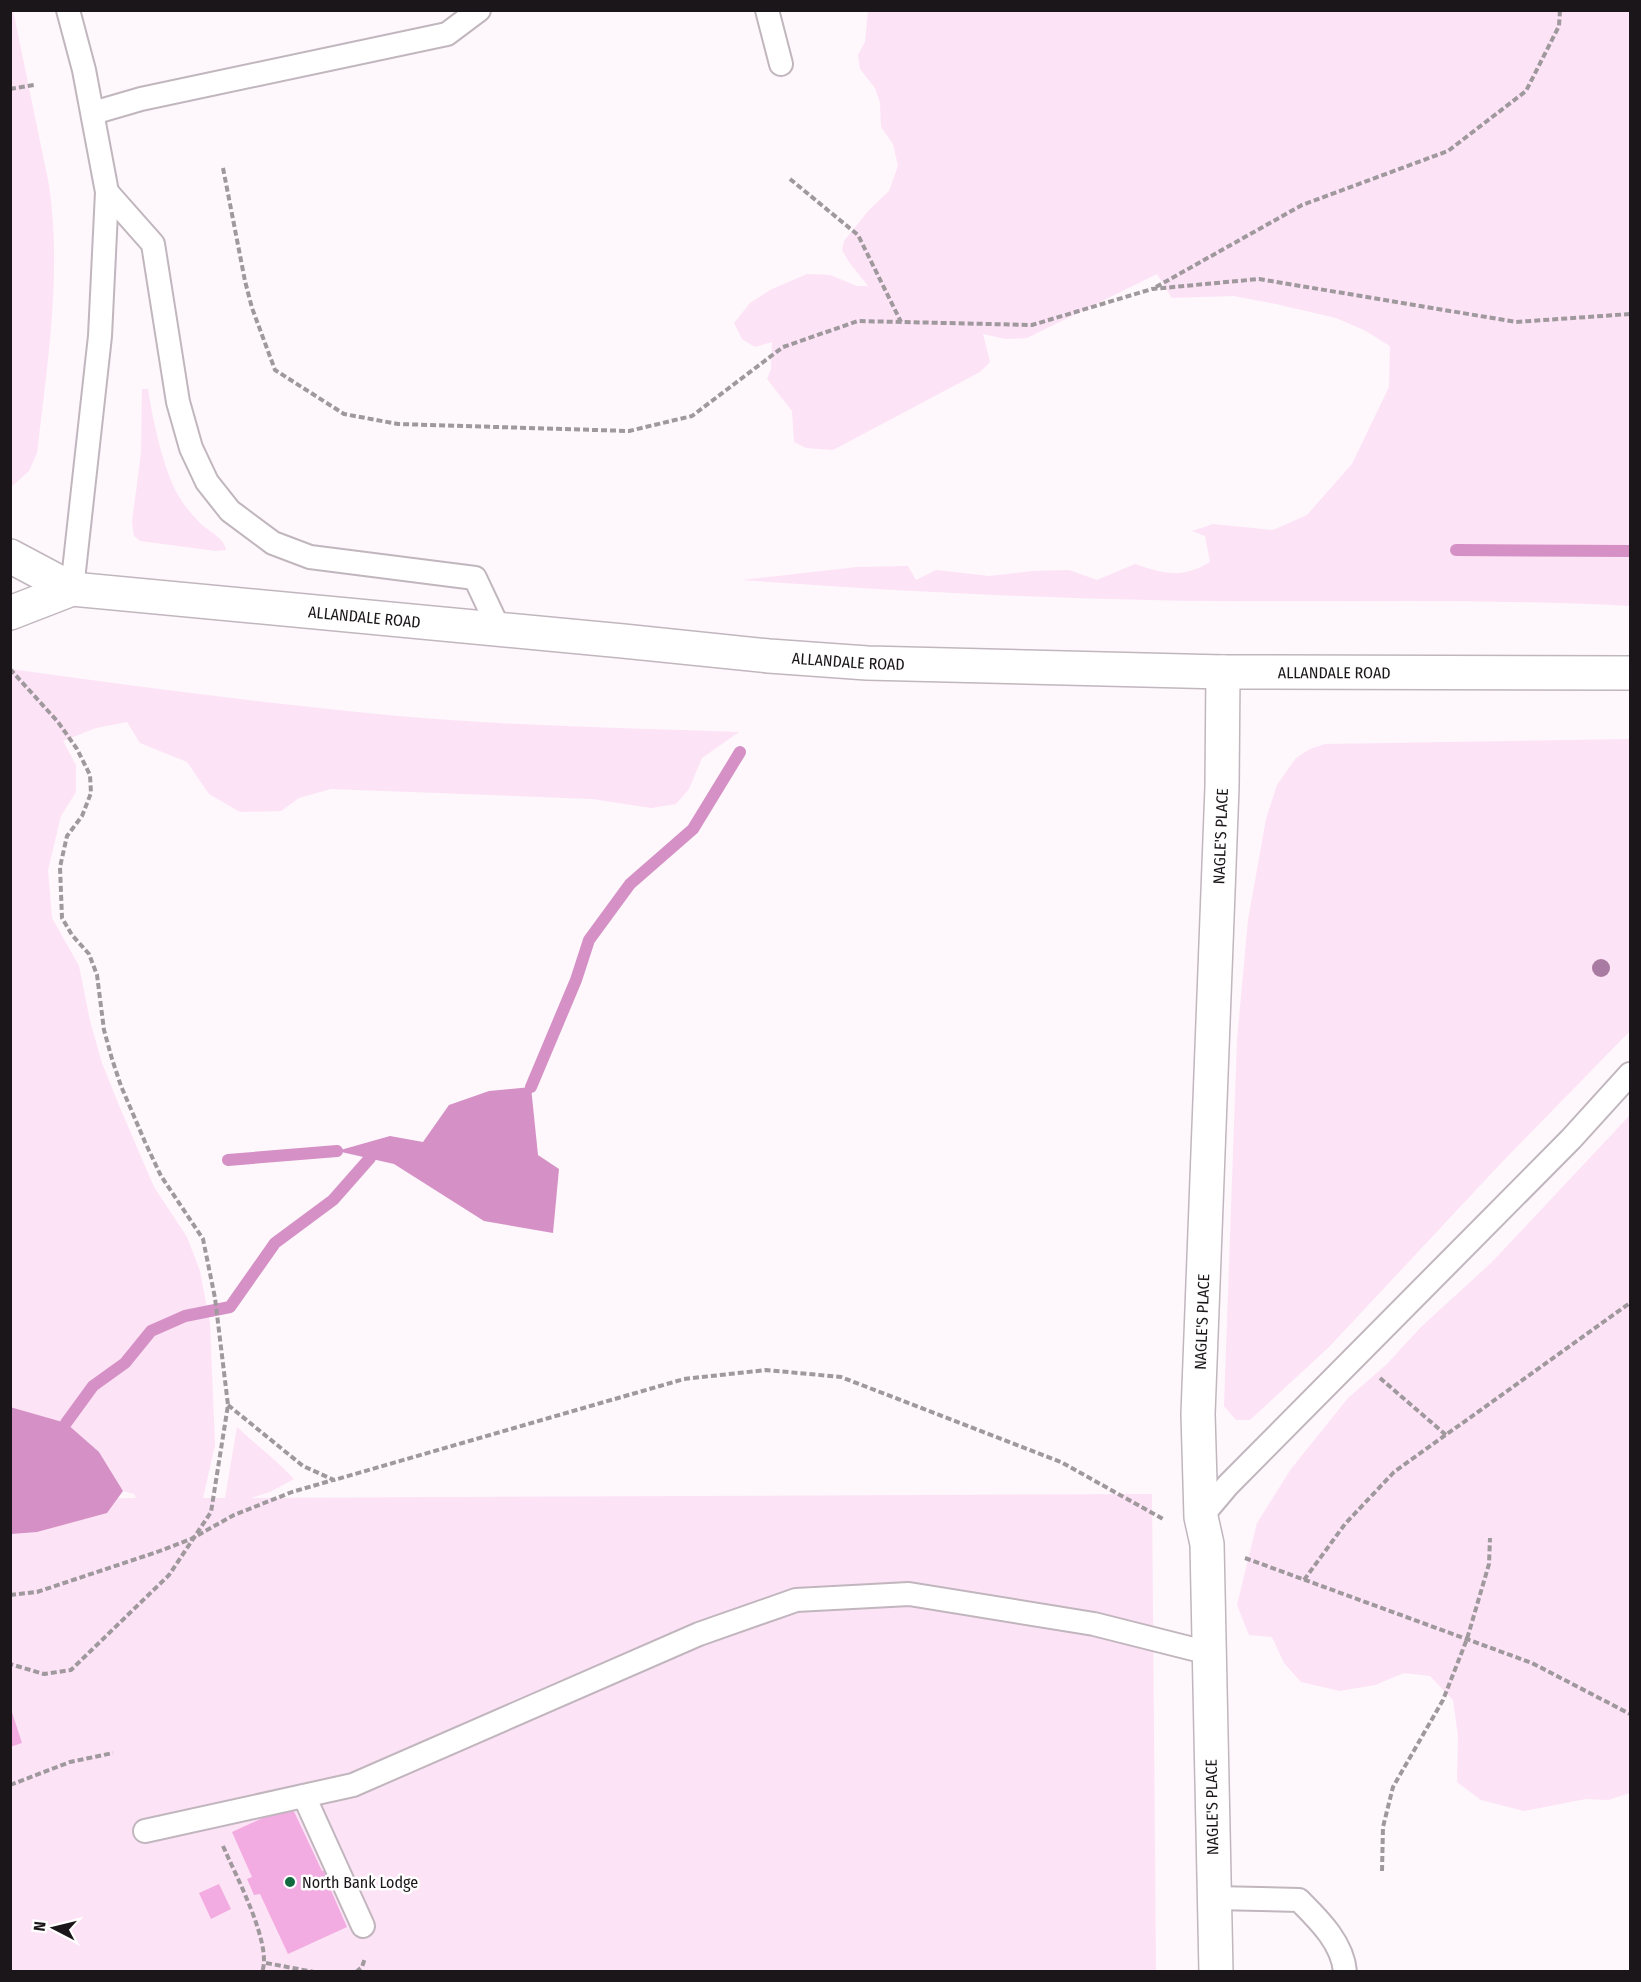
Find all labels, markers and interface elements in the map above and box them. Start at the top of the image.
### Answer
street label: ALLANDALE ROAD [307,602,422,631]
street label: ALLANDALE ROAD [791,648,905,673]
street label: ALLANDALE ROAD [1278,663,1391,682]
street label: NAGLE'S PLACE [1209,788,1231,885]
street label: NAGLE'S PLACE [1190,1273,1213,1370]
street label: NAGLE'S PLACE [1202,1759,1222,1855]
place label: North Bank Lodge [302,1873,418,1892]
marker: North Bank Lodge [283,1875,297,1889]
north arrow [24,1898,84,1958]
text: N [30,1920,50,1932]

